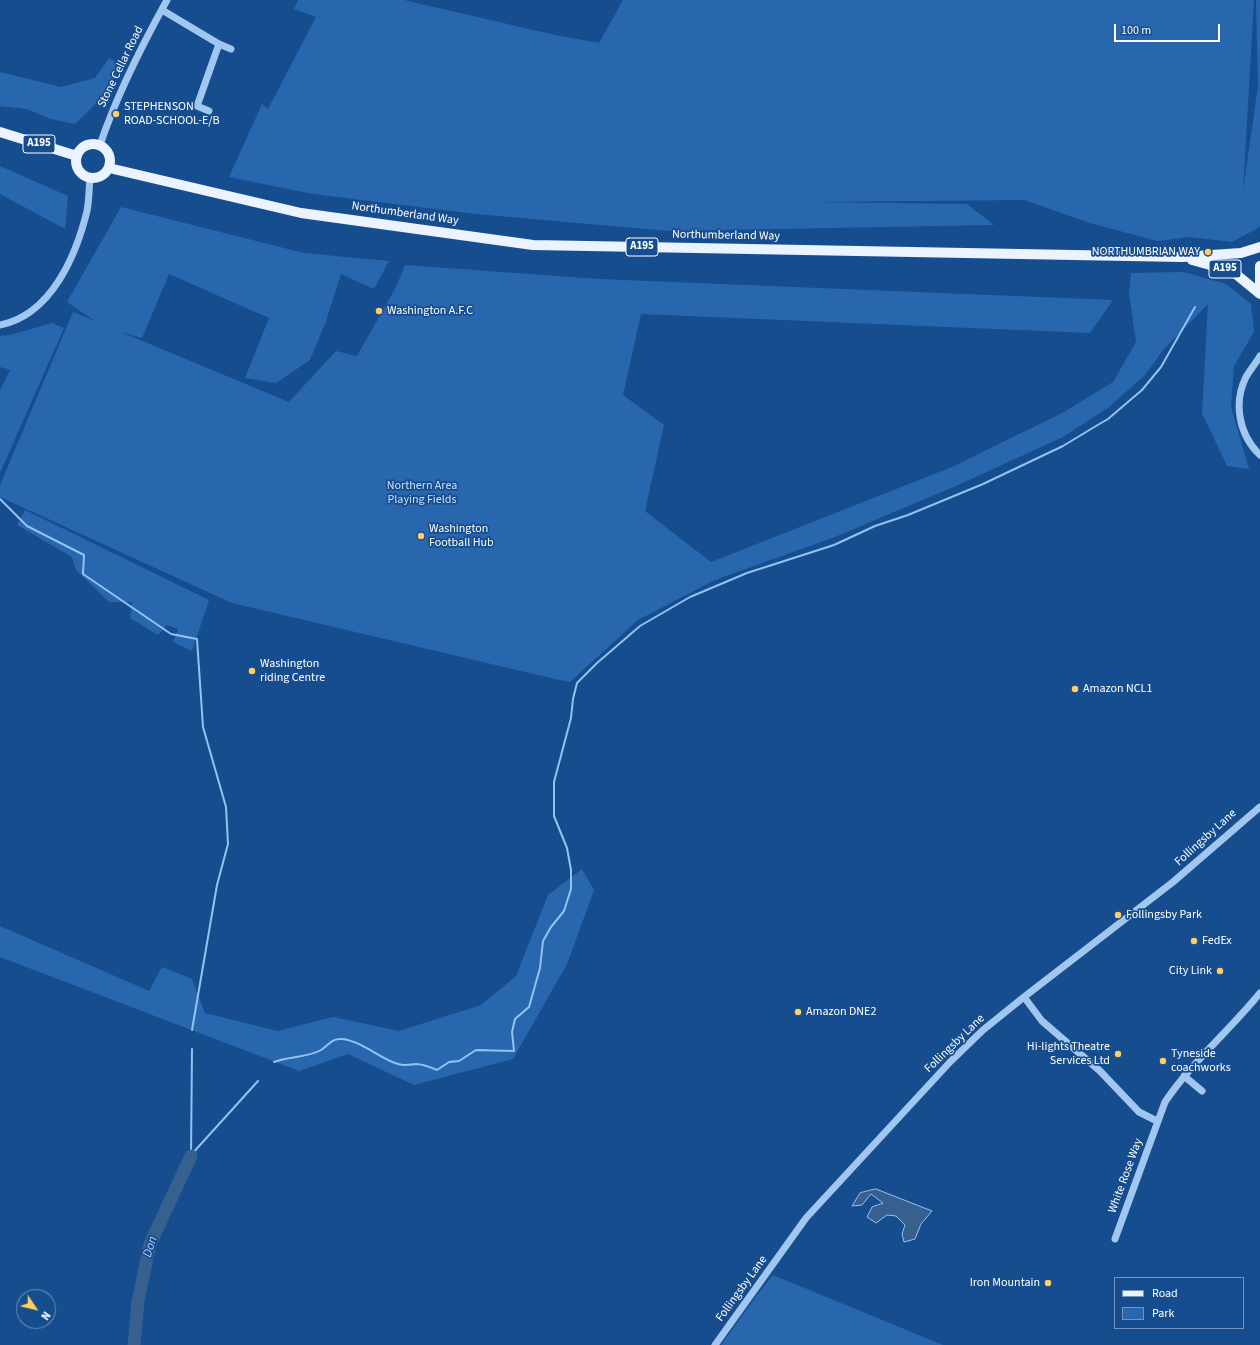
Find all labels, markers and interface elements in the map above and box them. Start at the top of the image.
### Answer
scale bar [1116,16,1222,42]
text: 100 m [1121,22,1151,39]
street label: Stone Cellar Road [95,24,147,110]
place label: STEPHENSON ROAD-SCHOOL-E/B [124,100,220,128]
marker: STEPHENSON ROAD-SCHOOL-E/B [111,109,121,119]
road number: A195 [23,135,55,153]
street label: Northumberland Way [351,199,459,229]
street label: Northumberland Way [672,228,780,244]
road number: A195 [626,238,658,256]
place label: NORTHUMBRIAN WAY [1092,245,1200,259]
marker: NORTHUMBRIAN WAY [1203,247,1213,257]
road number: A195 [1209,260,1241,278]
place label: Washington A.F.C [387,304,473,318]
marker: Washington A.F.C [374,306,384,316]
park label: Northern Area Playing Fields [387,479,457,507]
place label: Washington Football Hub [429,522,494,550]
marker: Washington Football Hub [416,531,426,541]
place label: Washington riding Centre [260,657,325,685]
marker: Washington riding Centre [247,666,257,676]
place label: Amazon NCL1 [1083,682,1152,696]
marker: Amazon NCL1 [1070,684,1080,694]
street label: Follingsby Lane [1172,807,1240,869]
place label: Follingsby Park [1126,908,1202,922]
marker: Follingsby Park [1113,910,1123,920]
place label: FedEx [1202,934,1232,948]
marker: FedEx [1189,936,1199,946]
place label: City Link [1169,964,1212,978]
marker: City Link [1215,966,1225,976]
place label: Amazon DNE2 [806,1005,876,1019]
marker: Amazon DNE2 [793,1007,803,1017]
street label: Follingsby Lane [922,1012,988,1076]
place label: Hi-lights Theatre Services Ltd [1027,1040,1110,1068]
place label: Tyneside coachworks [1171,1047,1231,1075]
marker: Hi-lights Theatre Services Ltd [1113,1049,1123,1059]
marker: Tyneside coachworks [1158,1056,1168,1066]
street label: White Rose Way [1106,1137,1146,1215]
water label: Don [140,1235,162,1259]
street label: Follingsby Lane [713,1253,771,1325]
place label: Iron Mountain [970,1276,1040,1290]
legend [1114,1277,1244,1329]
marker: Iron Mountain [1043,1278,1053,1288]
text: Road [1152,1285,1178,1302]
north arrow [16,1289,56,1329]
text: Park [1152,1305,1174,1322]
text: N [37,1308,54,1323]

